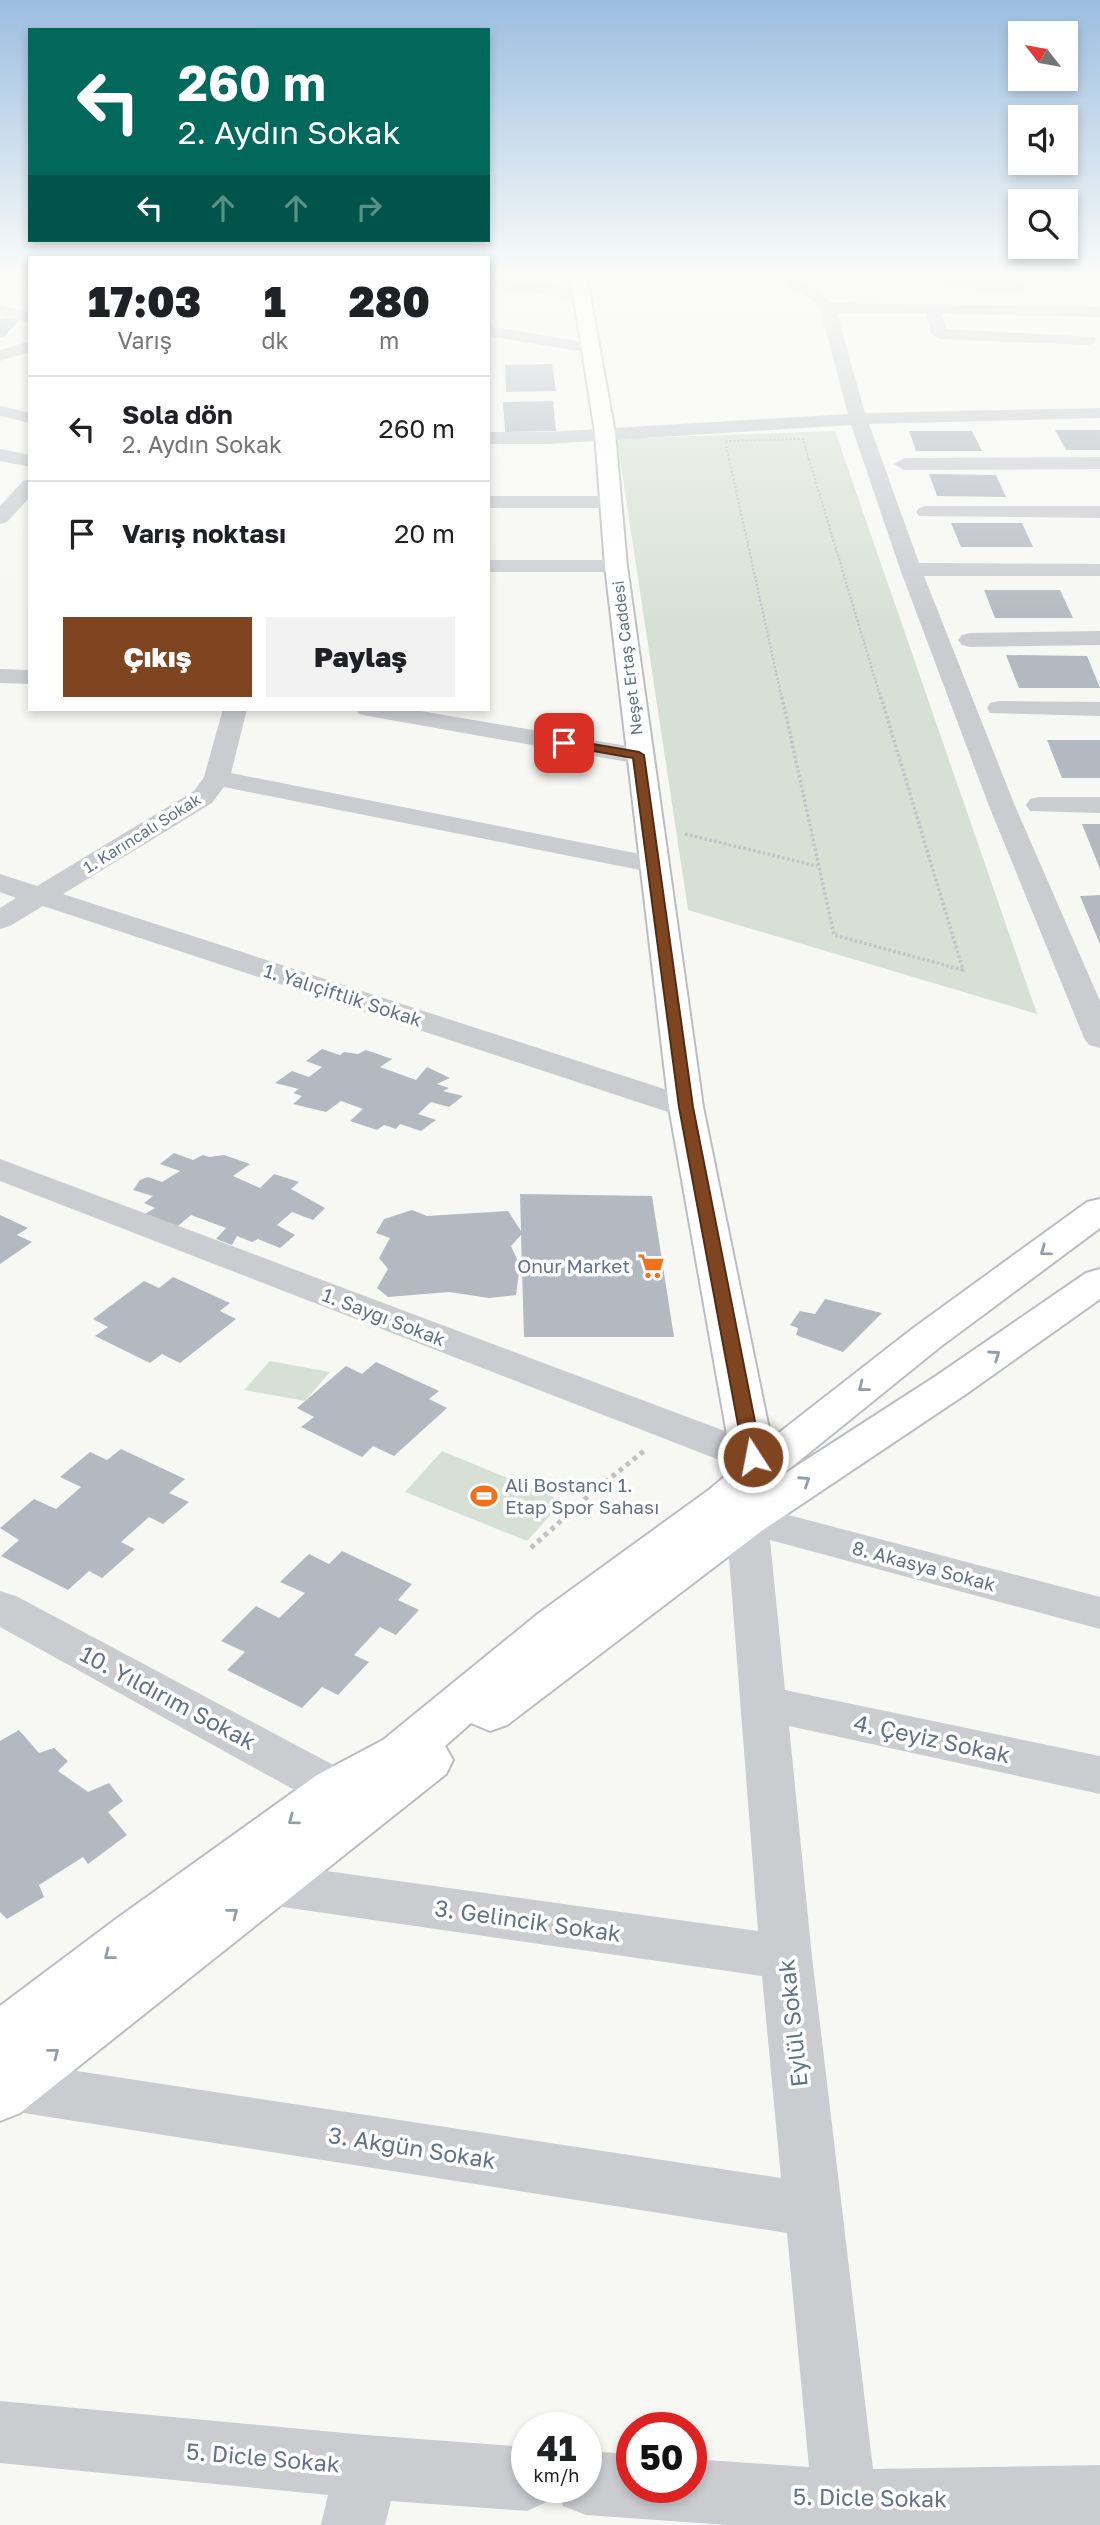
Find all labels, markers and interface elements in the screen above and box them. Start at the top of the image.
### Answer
north arrow [1008,21,1078,91]
map controls [1008,21,1078,259]
text: 260 m [178,53,326,112]
icon: left [63,56,154,147]
button: sound [1008,105,1078,175]
text: 2. Aydın Sokak [178,113,401,151]
icon: left [131,189,169,227]
icon: ahead [204,189,242,227]
icon: ahead [277,189,315,227]
icon: right [350,189,388,227]
button: search [1008,189,1078,259]
text: 17:03 [88,276,201,326]
text: 1 [264,276,286,326]
text: 280 [349,276,430,326]
text: Varış [118,326,172,354]
text: dk [261,326,289,354]
text: m [379,326,399,354]
text: Sola dön [122,399,233,430]
icon: left [63,410,101,448]
text: 260 m [379,413,455,444]
text: 2. Aydın Sokak [122,430,282,458]
icon: arrive [63,515,101,553]
text: Varış noktası [122,518,286,549]
text: 20 m [394,518,455,549]
street label: Neşet Ertaş Caddesi [608,580,646,736]
button: Çıkış [63,617,252,697]
button: Paylaş [266,617,455,697]
pin [534,713,594,773]
icon: arrive [545,724,583,762]
street label: 1. Karıncalı Sokak [80,789,204,877]
street label: 1. Yalıçiftlik Sokak [261,958,425,1031]
one-way arrow [1040,1242,1053,1255]
supermarket icon: Onur Market [636,1251,666,1281]
place label: Onur Market [517,1254,630,1277]
street label: 1. Saygı Sokak [320,1283,449,1351]
one-way arrow [987,1351,1000,1363]
one-way arrow [858,1379,871,1392]
position arrow [716,1420,790,1494]
place label: Ali Bostancı 1. Etap Spor Sahası [505,1473,659,1518]
one-way arrow [798,1476,811,1489]
sports icon: Ali Bostancı 1. Etap Spor Sahası [469,1481,499,1511]
street label: 8. Akasya Sokak [850,1535,998,1596]
street label: 10. Yıldırım Sokak [76,1639,261,1755]
street label: 4. Çeyiz Sokak [852,1708,1013,1768]
one-way arrow [288,1812,301,1824]
street label: 3. Gelincik Sokak [433,1893,623,1947]
one-way arrow [225,1908,237,1921]
one-way arrow [104,1946,117,1959]
street label: Eylül Sokak [771,1958,813,2088]
one-way arrow [46,2049,58,2062]
street label: 3. Akgün Sokak [326,2120,498,2174]
speed limit sign: 50 [616,2412,707,2503]
text: 41 [537,2427,576,2469]
street label: 5. Dicle Sokak [185,2436,341,2478]
text: km/h [534,2464,579,2486]
street label: 5. Dicle Sokak [793,2482,947,2512]

